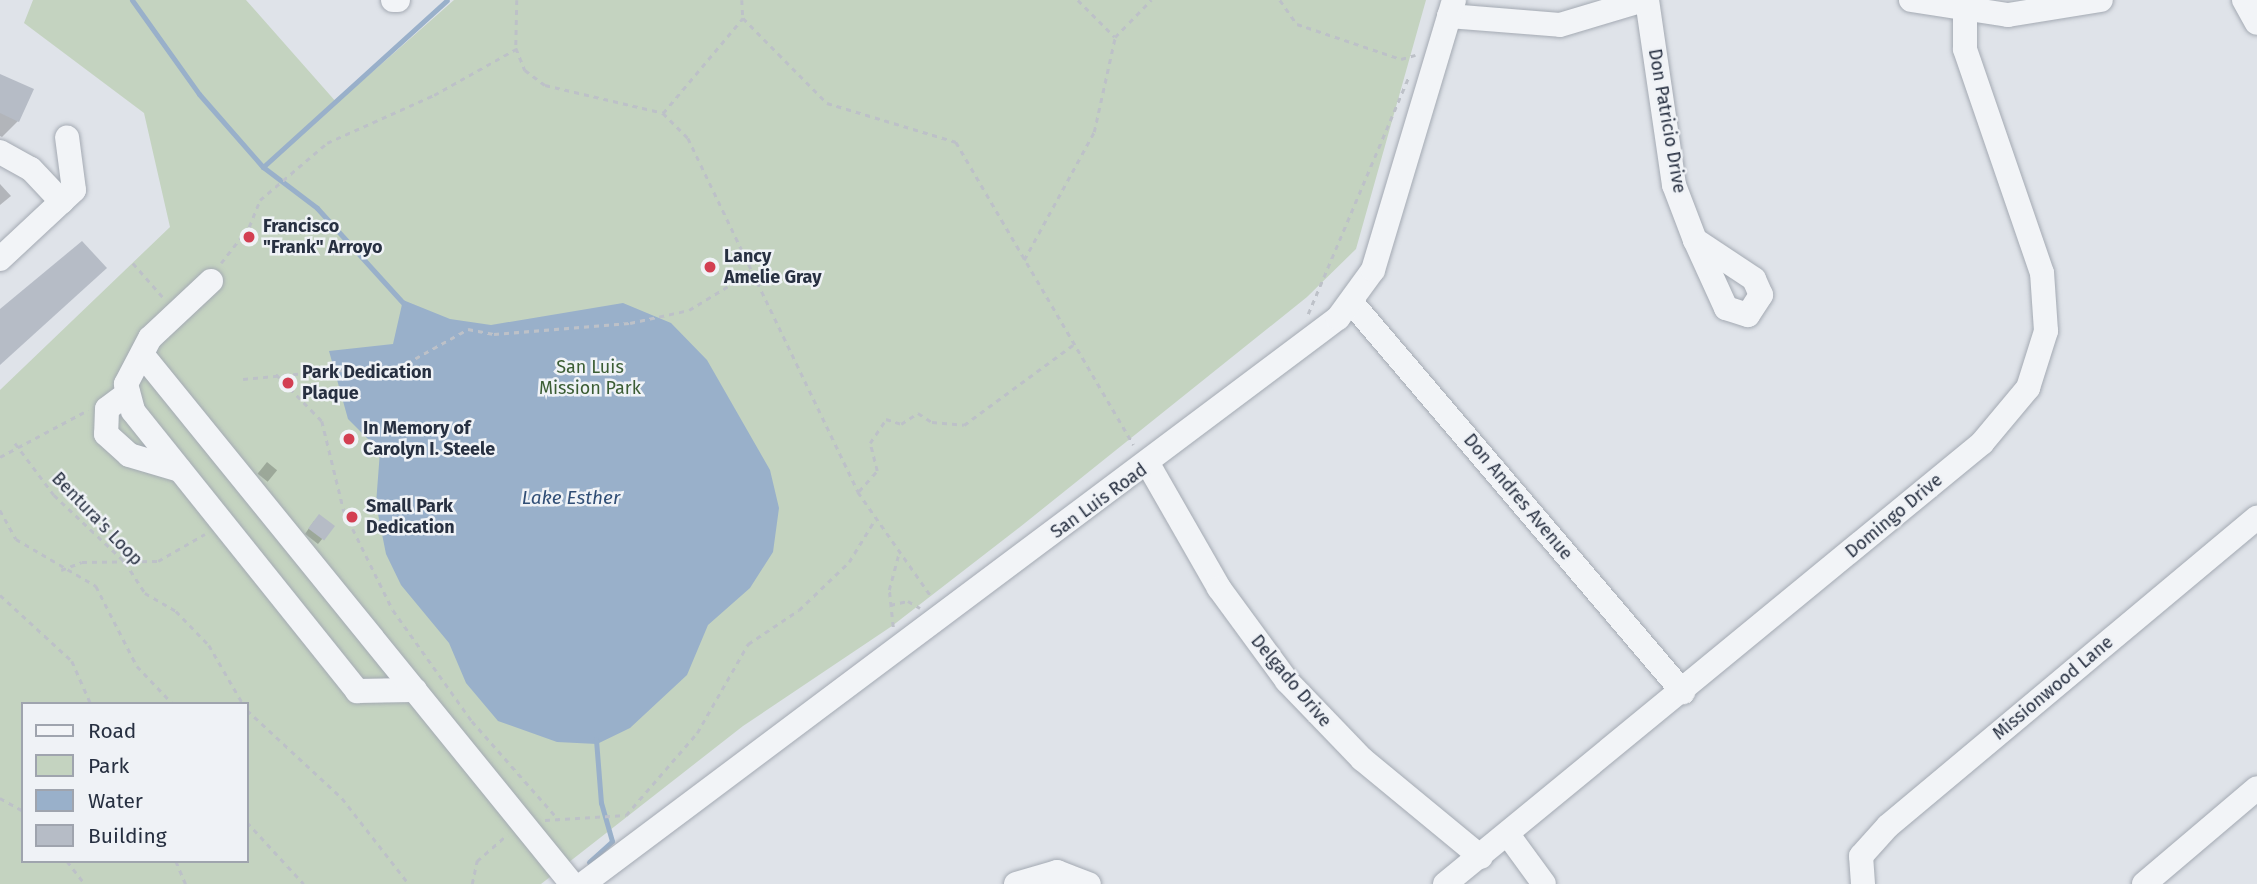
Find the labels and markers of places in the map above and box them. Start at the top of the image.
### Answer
place label: Francisco "Frank" Arroyo [263,216,383,258]
marker: Francisco "Frank" Arroyo [241,229,257,245]
place label: Lancy Amelie Gray [724,246,822,288]
marker: Lancy Amelie Gray [702,259,718,275]
place label: Park Dedication Plaque [302,362,432,404]
marker: Park Dedication Plaque [280,375,296,391]
place label: In Memory of Carolyn I. Steele [363,418,495,460]
marker: In Memory of Carolyn I. Steele [341,431,357,447]
place label: Small Park Dedication [366,496,455,538]
marker: Small Park Dedication [344,509,360,525]

